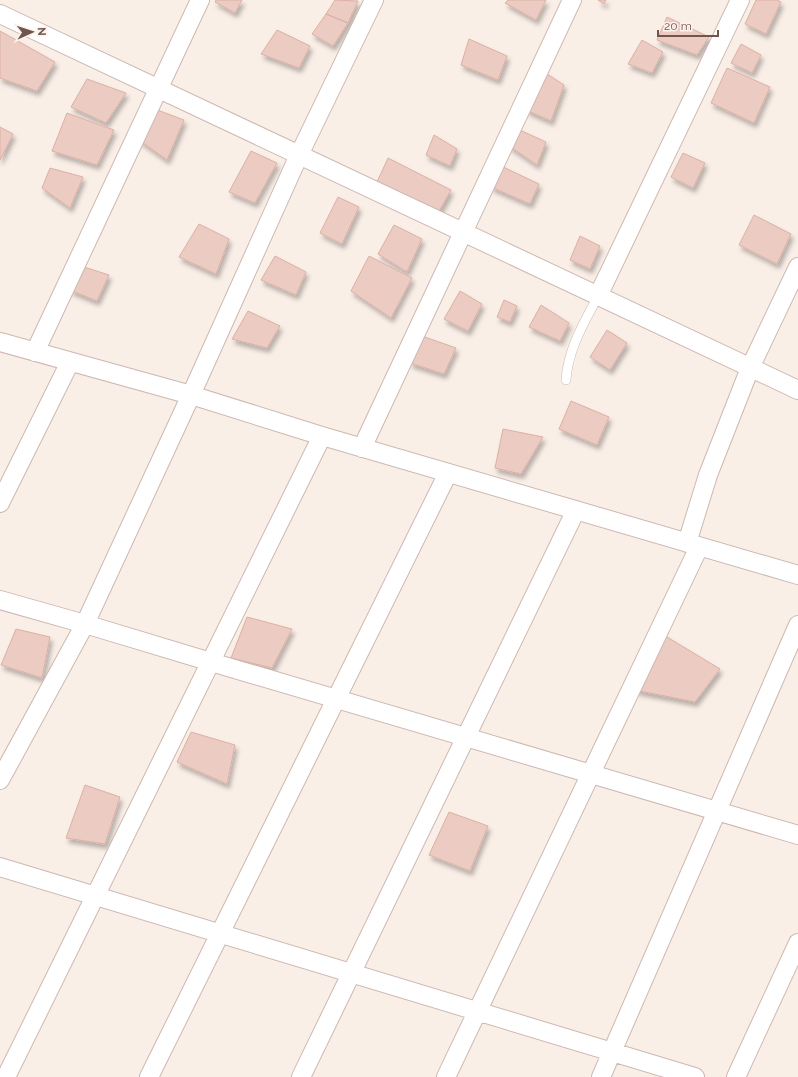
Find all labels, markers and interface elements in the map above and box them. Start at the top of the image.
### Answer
north arrow [12,12,52,52]
scale bar [658,12,718,38]
text: 20 m [664,19,692,33]
text: N [35,27,48,36]

